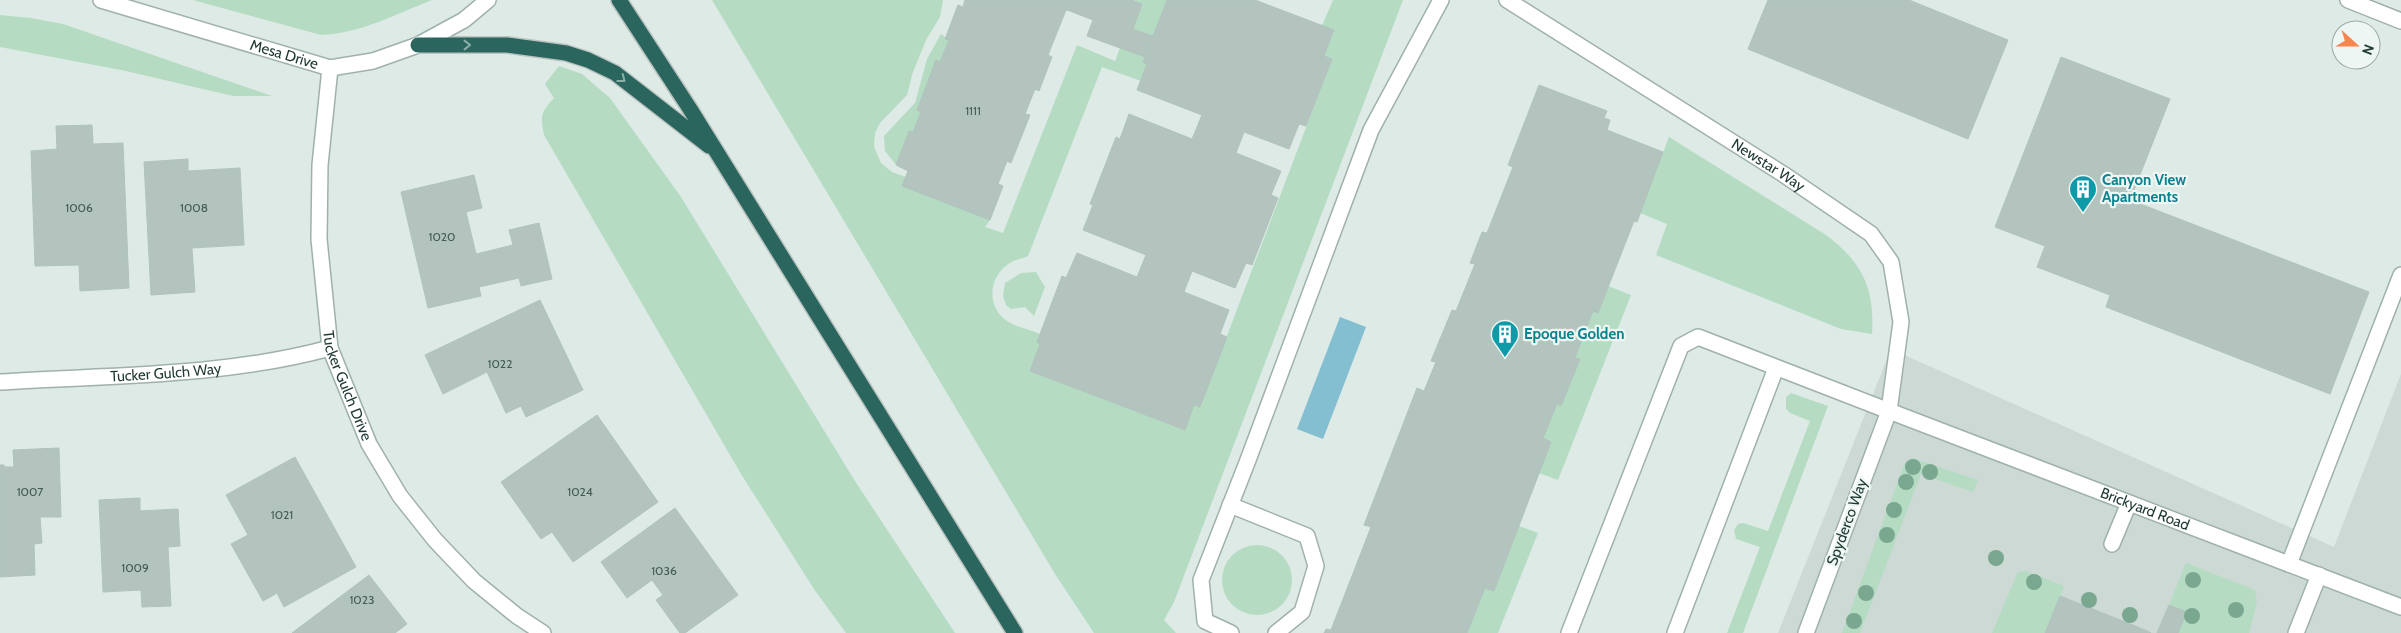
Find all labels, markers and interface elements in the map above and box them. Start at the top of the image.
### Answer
north arrow [2331,20,2381,70]
street label: Mesa Drive [248,36,321,73]
one-way arrow [463,40,471,50]
text: N [2358,42,2378,58]
one-way arrow [616,73,625,81]
house number: 1111 [965,103,981,118]
street label: Newstar Way [1728,135,1809,195]
place label: Canyon View Apartments [2102,171,2186,206]
building icon: Canyon View Apartments [2068,174,2098,213]
house number: 1006 [65,200,93,215]
house number: 1008 [180,200,208,215]
house number: 1020 [429,229,455,244]
building icon: Epoque Golden [1490,319,1520,358]
place label: Epoque Golden [1524,325,1624,343]
street label: Tucker Gulch Drive [319,330,376,444]
house number: 1022 [488,356,512,371]
street label: Tucker Gulch Way [110,359,223,386]
street label: Spyderco Way [1823,476,1871,568]
house number: 1007 [17,484,43,499]
house number: 1024 [567,484,593,499]
street label: Brickyard Road [2098,484,2192,534]
house number: 1021 [271,507,293,522]
house number: 1009 [121,560,149,575]
house number: 1036 [651,563,677,578]
house number: 1023 [349,592,375,607]

